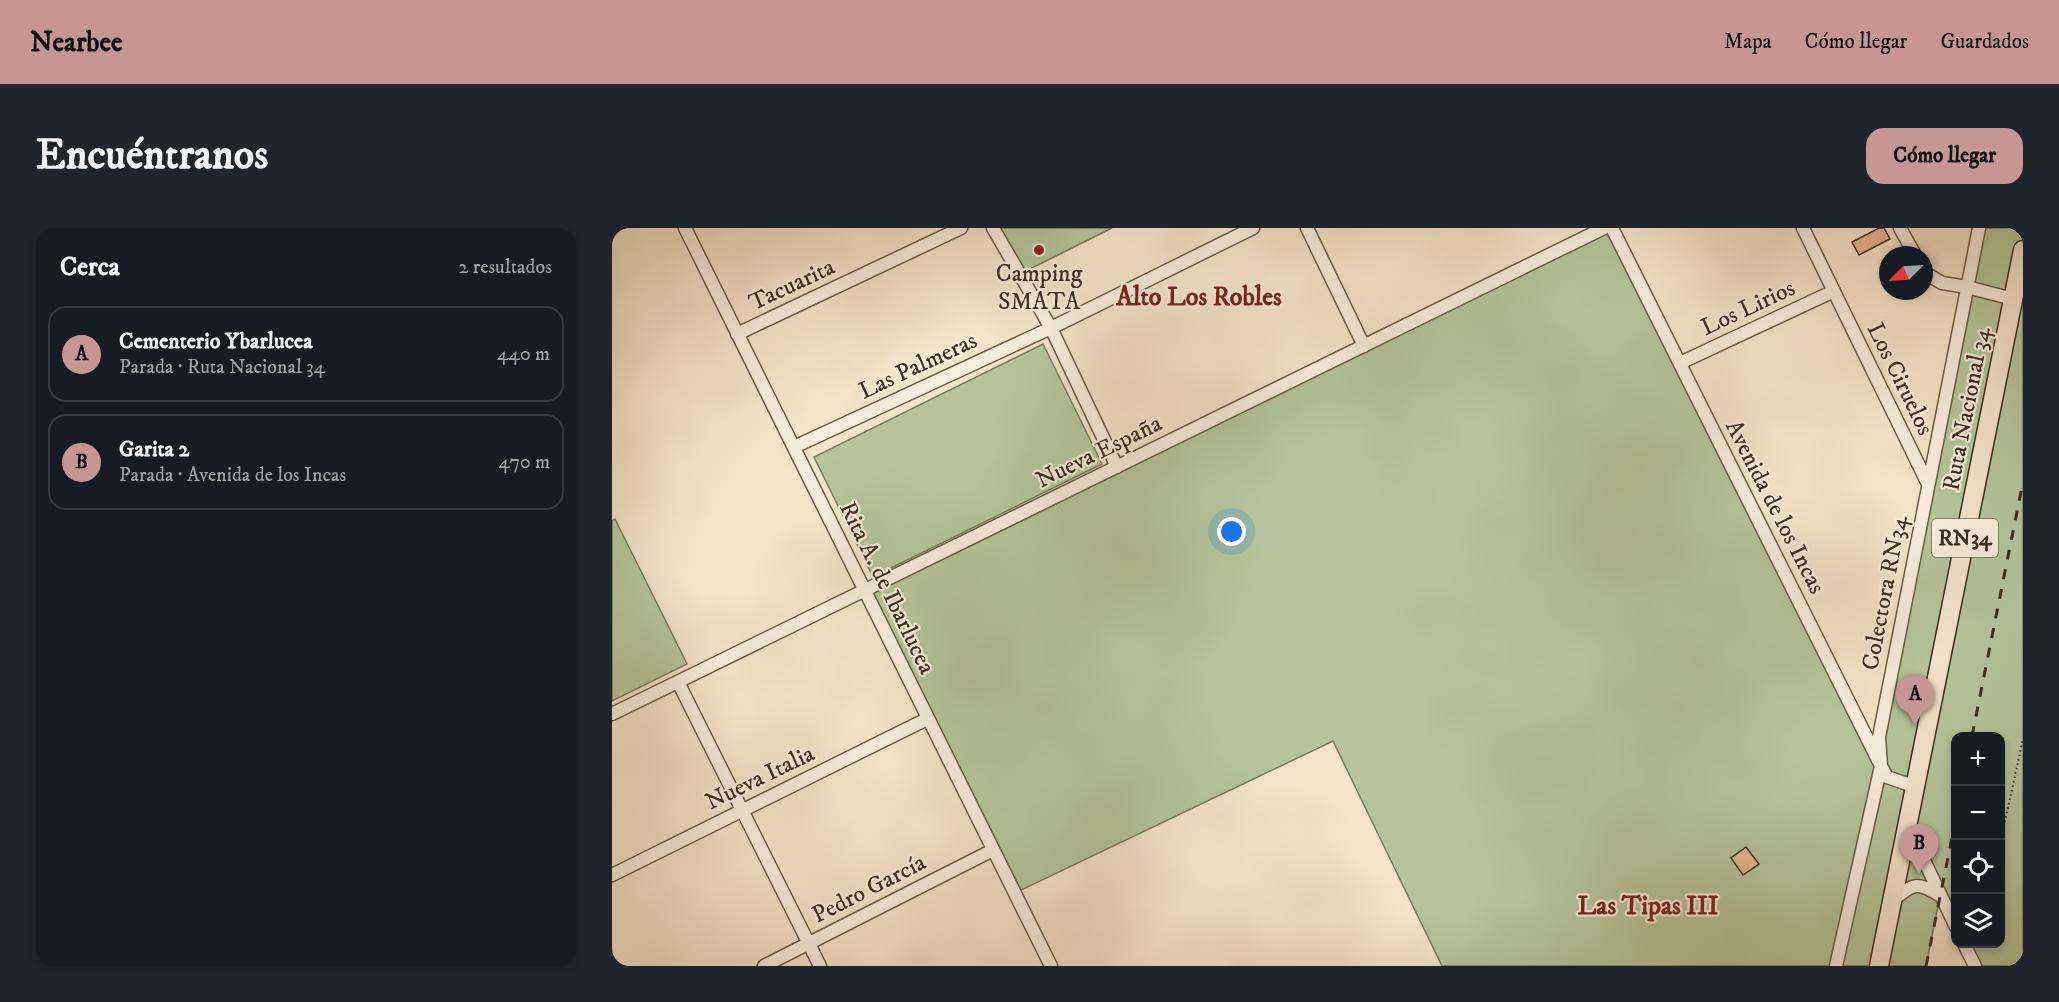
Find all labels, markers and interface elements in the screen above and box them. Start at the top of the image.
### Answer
text: Nearbee [30,25,123,60]
text: Mapa [1724,29,1772,55]
text: Cómo llegar [1805,29,1907,55]
text: Guardados [1940,29,2029,55]
button: Cómo llegar [1866,128,2023,184]
text: Encuéntranos [36,130,268,182]
marker: Camping SMATA [1032,243,1046,257]
north arrow [1879,246,1933,300]
text: Cerca [60,251,120,284]
street label: Tacuarita [744,252,840,318]
text: 2 resultados [459,255,552,280]
place label: Camping SMATA [996,259,1083,317]
street label: Los Lirios [1696,273,1800,343]
district label: Alto Los Robles [1115,281,1282,314]
street label: Los Ciruelos [1860,318,1940,440]
street label: Ruta Nacional 34 [1936,324,1998,493]
street label: Las Palmeras [854,326,982,406]
text: Cementerio Ybarlucea [119,328,313,355]
text: A [75,342,88,367]
text: 440 m [497,342,550,367]
text: Parada · Ruta Nacional 34 [119,355,325,380]
street label: Nueva España [1031,408,1168,495]
street label: Avenida de los Incas [1718,415,1832,599]
text: Garita 2 [119,436,189,463]
text: B [75,450,88,475]
text: 470 m [499,450,550,475]
text: Parada · Avenida de los Incas [119,463,346,488]
street label: Rita A. de Ibarlucea [832,497,942,680]
street label: Colectora RN34 [1855,512,1915,673]
your location [1217,517,1246,546]
road number: RN34 [1932,519,1998,557]
pin: A [1896,676,1934,725]
map controls [1951,732,2005,948]
button: + [1951,732,2005,786]
street label: Nueva Italia [701,738,820,817]
button: − [1951,786,2005,840]
pin: B [1900,824,1938,874]
button: locate [1951,840,2005,894]
street label: Pedro García [807,847,932,930]
district label: Las Tipas III [1578,890,1719,923]
button: layers [1951,894,2005,948]

